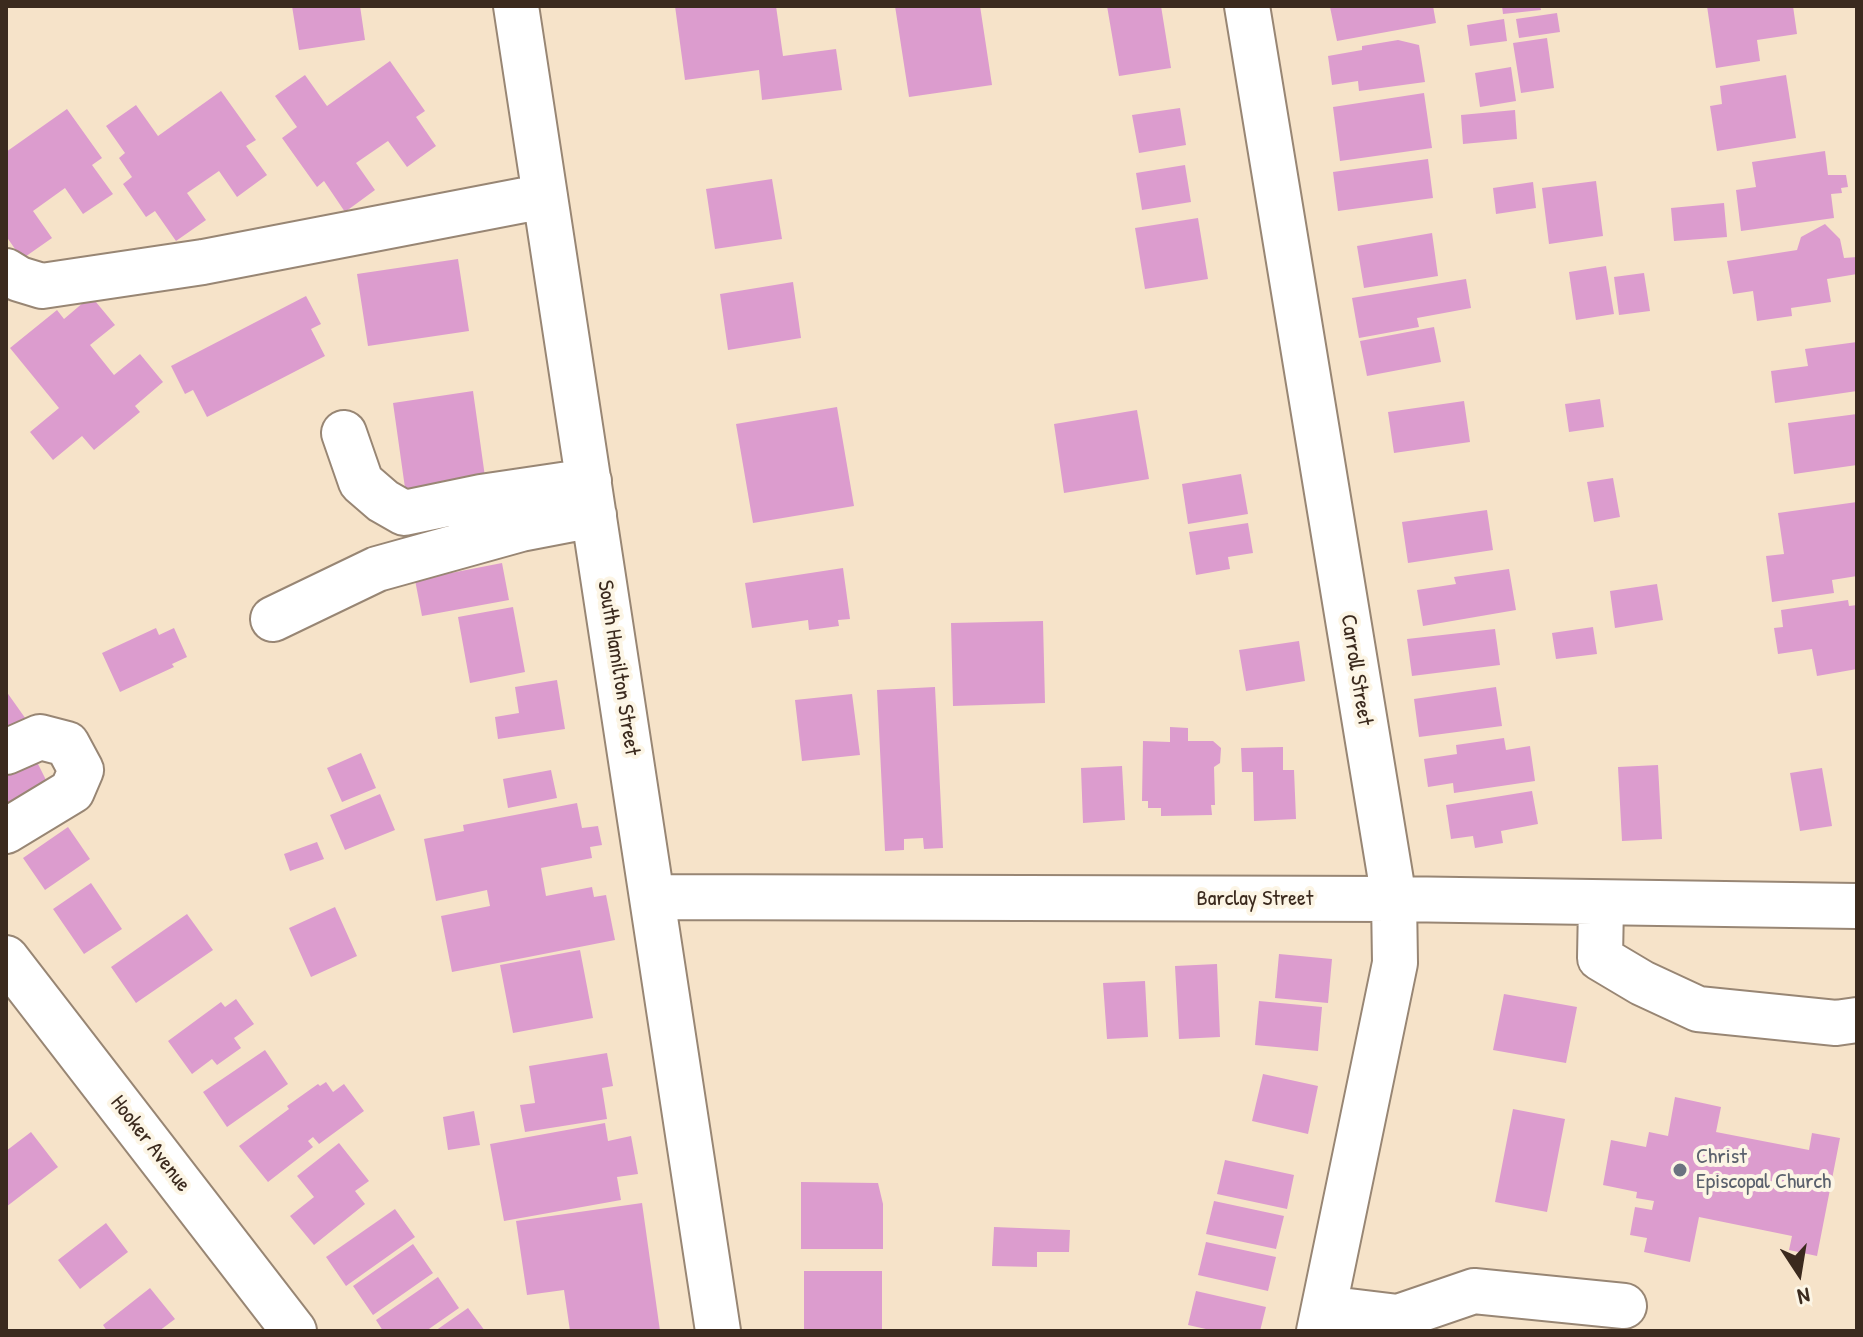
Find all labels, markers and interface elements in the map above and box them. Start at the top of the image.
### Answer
street label: South Hamilton Street [591,579,645,757]
street label: Carroll Street [1334,613,1378,727]
street label: Barclay Street [1197,886,1313,912]
street label: Hooker Avenue [104,1090,196,1198]
place label: Christ Episcopal Church [1696,1144,1831,1196]
marker: Christ Episcopal Church [1671,1161,1689,1179]
north arrow [1759,1233,1839,1313]
text: N [1795,1281,1813,1312]

